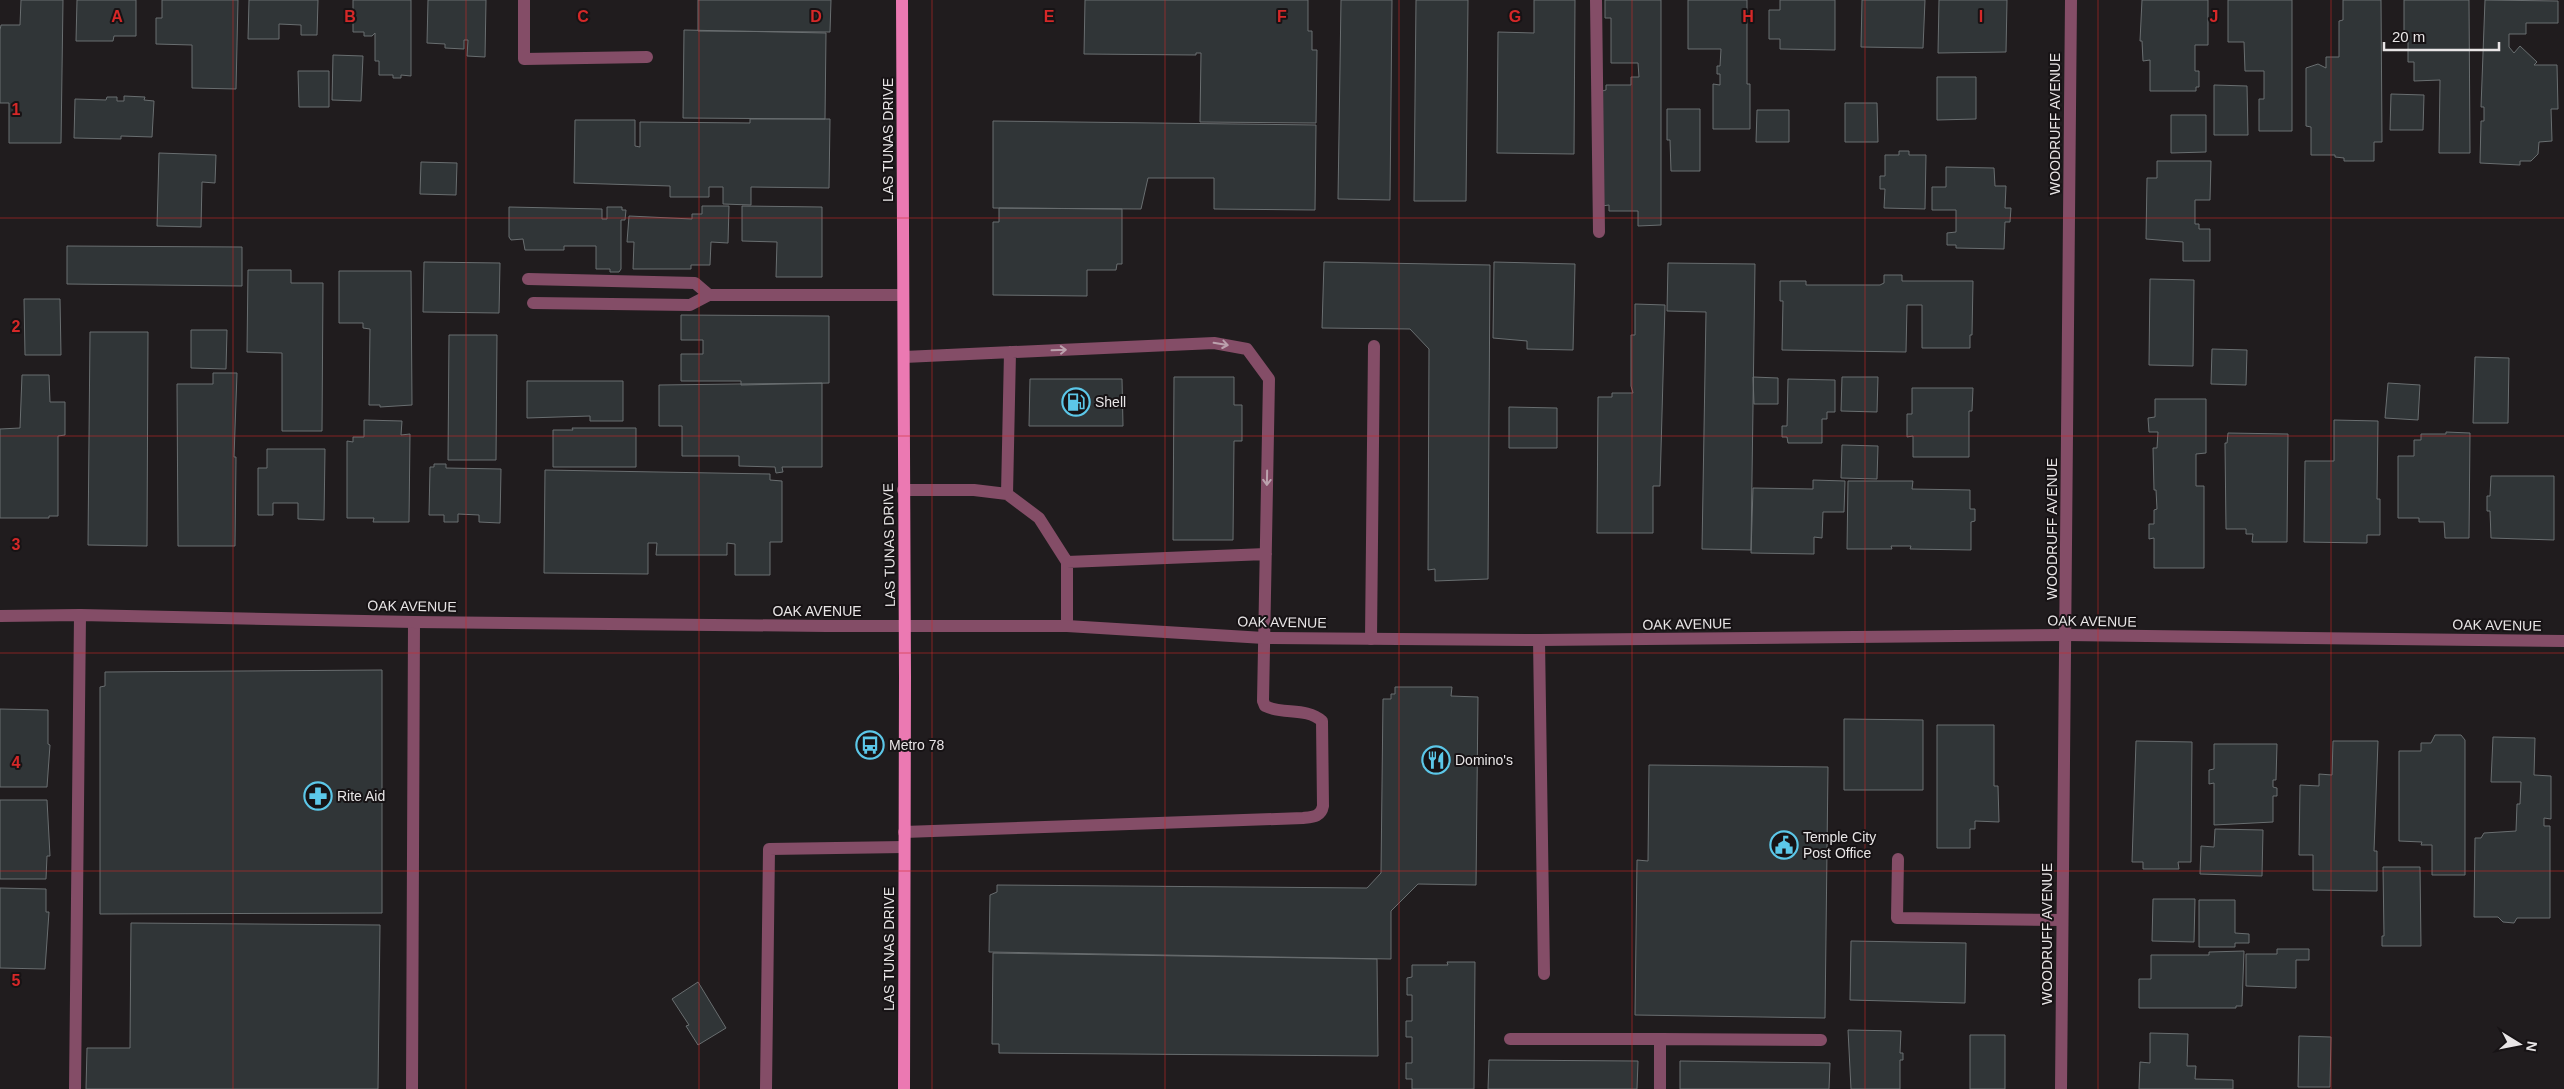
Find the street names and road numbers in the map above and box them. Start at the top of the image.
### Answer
street label: WOODRUFF AVENUE [2047,53,2063,195]
street label: LAS TUNAS DRIVE [880,78,896,202]
street label: WOODRUFF AVENUE [2044,458,2060,600]
street label: LAS TUNAS DRIVE [880,483,898,607]
street label: OAK AVENUE [367,597,457,615]
street label: OAK AVENUE [772,603,862,619]
street label: OAK AVENUE [2047,612,2137,630]
street label: OAK AVENUE [1237,613,1327,631]
street label: OAK AVENUE [1642,615,1732,633]
street label: OAK AVENUE [2452,616,2542,634]
street label: WOODRUFF AVENUE [2039,863,2055,1005]
street label: LAS TUNAS DRIVE [881,887,897,1011]

